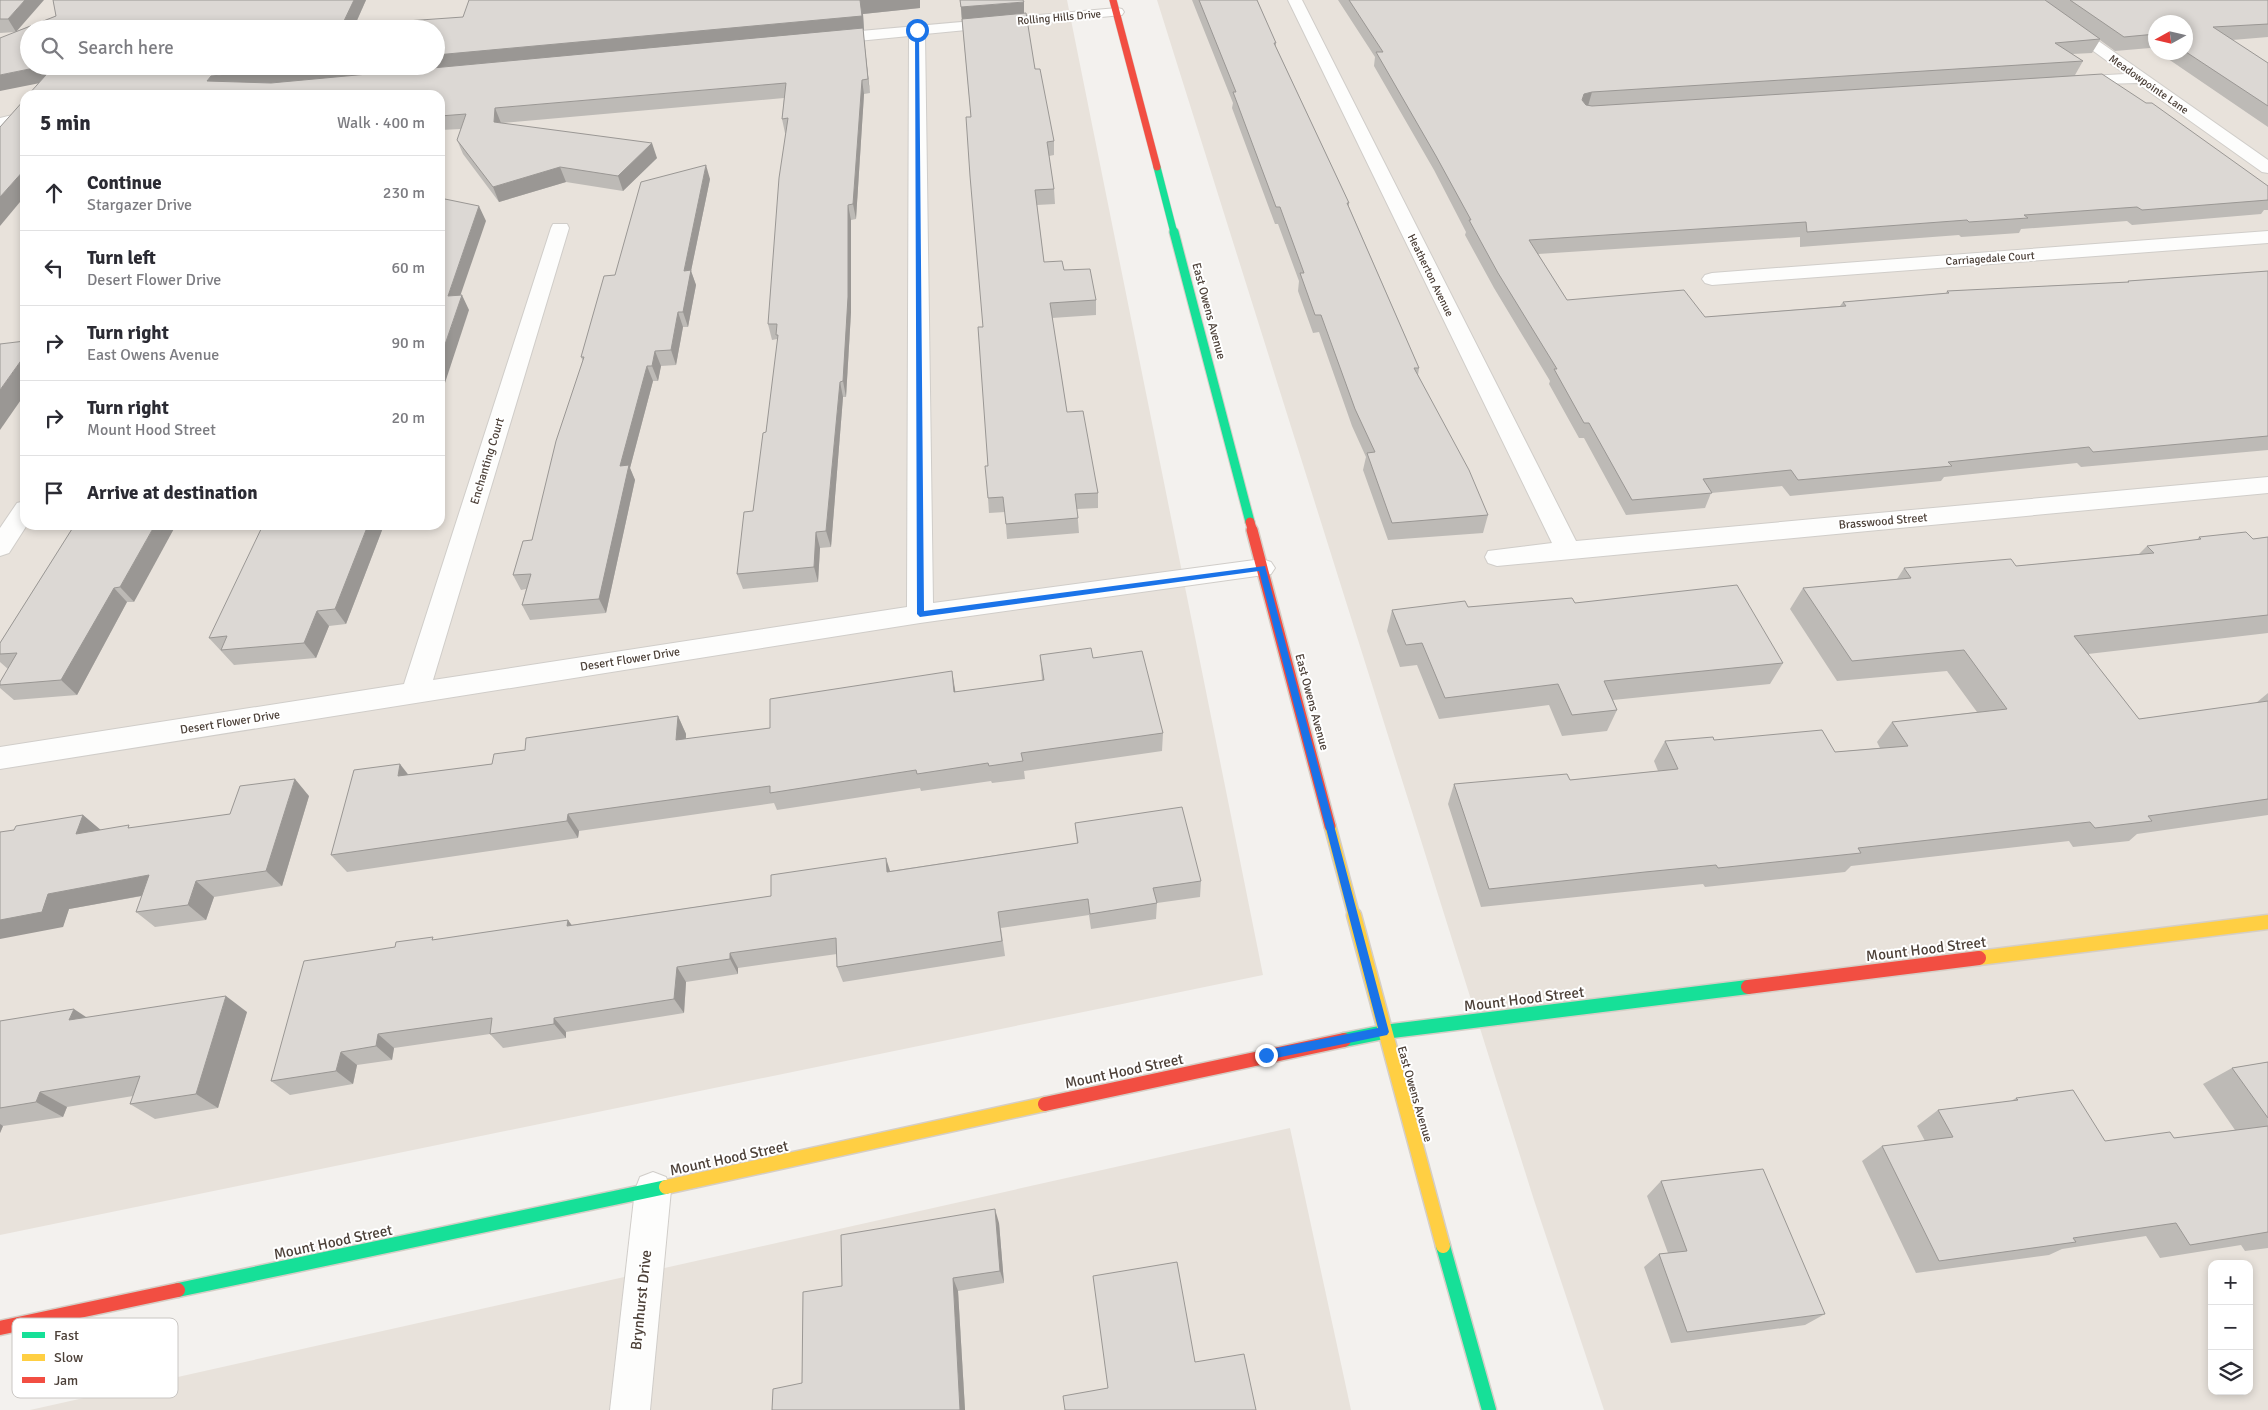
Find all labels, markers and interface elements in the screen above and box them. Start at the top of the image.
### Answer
street label: Rolling Hills Drive [1017,7,1102,28]
north arrow [2148,15,2193,60]
route start [906,19,929,42]
search box [20,20,445,75]
icon: search [38,34,66,62]
text: Search here [78,36,174,60]
street label: Meadowpointe Lane [2106,52,2191,117]
text: 5 min [40,110,91,136]
text: Walk · 400 m [337,113,425,133]
text: Continue [87,171,162,195]
icon: ahead [40,179,68,207]
text: 230 m [383,183,425,203]
text: Stargazer Drive [87,195,192,215]
street label: Heatherton Avenue [1405,232,1456,319]
text: Turn left [87,246,156,270]
street label: Carriagedale Court [1945,249,2035,268]
icon: left [40,254,68,282]
text: 60 m [391,258,425,278]
street label: East Owens Avenue [1188,261,1229,361]
text: Desert Flower Drive [87,270,221,290]
text: Turn right [87,321,169,345]
icon: right [40,329,68,357]
text: 90 m [391,333,425,353]
text: East Owens Avenue [87,345,219,365]
text: Turn right [87,396,169,420]
icon: right [40,404,68,432]
text: 20 m [391,408,425,428]
street label: Enchanting Court [467,416,508,506]
text: Mount Hood Street [87,420,216,440]
icon: arrive [40,479,68,507]
text: Arrive at destination [87,481,258,505]
street label: Brasswood Street [1838,510,1928,533]
street label: Desert Flower Drive [579,644,681,675]
street label: East Owens Avenue [1291,652,1332,752]
street label: Desert Flower Drive [179,707,281,738]
street label: Mount Hood Street [1865,933,1987,965]
street label: Mount Hood Street [1463,983,1585,1015]
route end [1255,1044,1278,1067]
street label: East Owens Avenue [1394,1044,1435,1144]
street label: Mount Hood Street [1063,1050,1185,1092]
street label: Mount Hood Street [668,1137,790,1179]
street label: Mount Hood Street [272,1221,394,1263]
street label: Brynhurst Drive [627,1249,655,1351]
map controls [2208,1260,2253,1395]
button: + [2208,1260,2253,1305]
button: − [2208,1305,2253,1350]
legend [12,1318,178,1398]
text: Fast [54,1327,79,1344]
text: Slow [54,1349,83,1366]
button: layers [2208,1350,2253,1395]
text: Jam [54,1372,78,1389]

